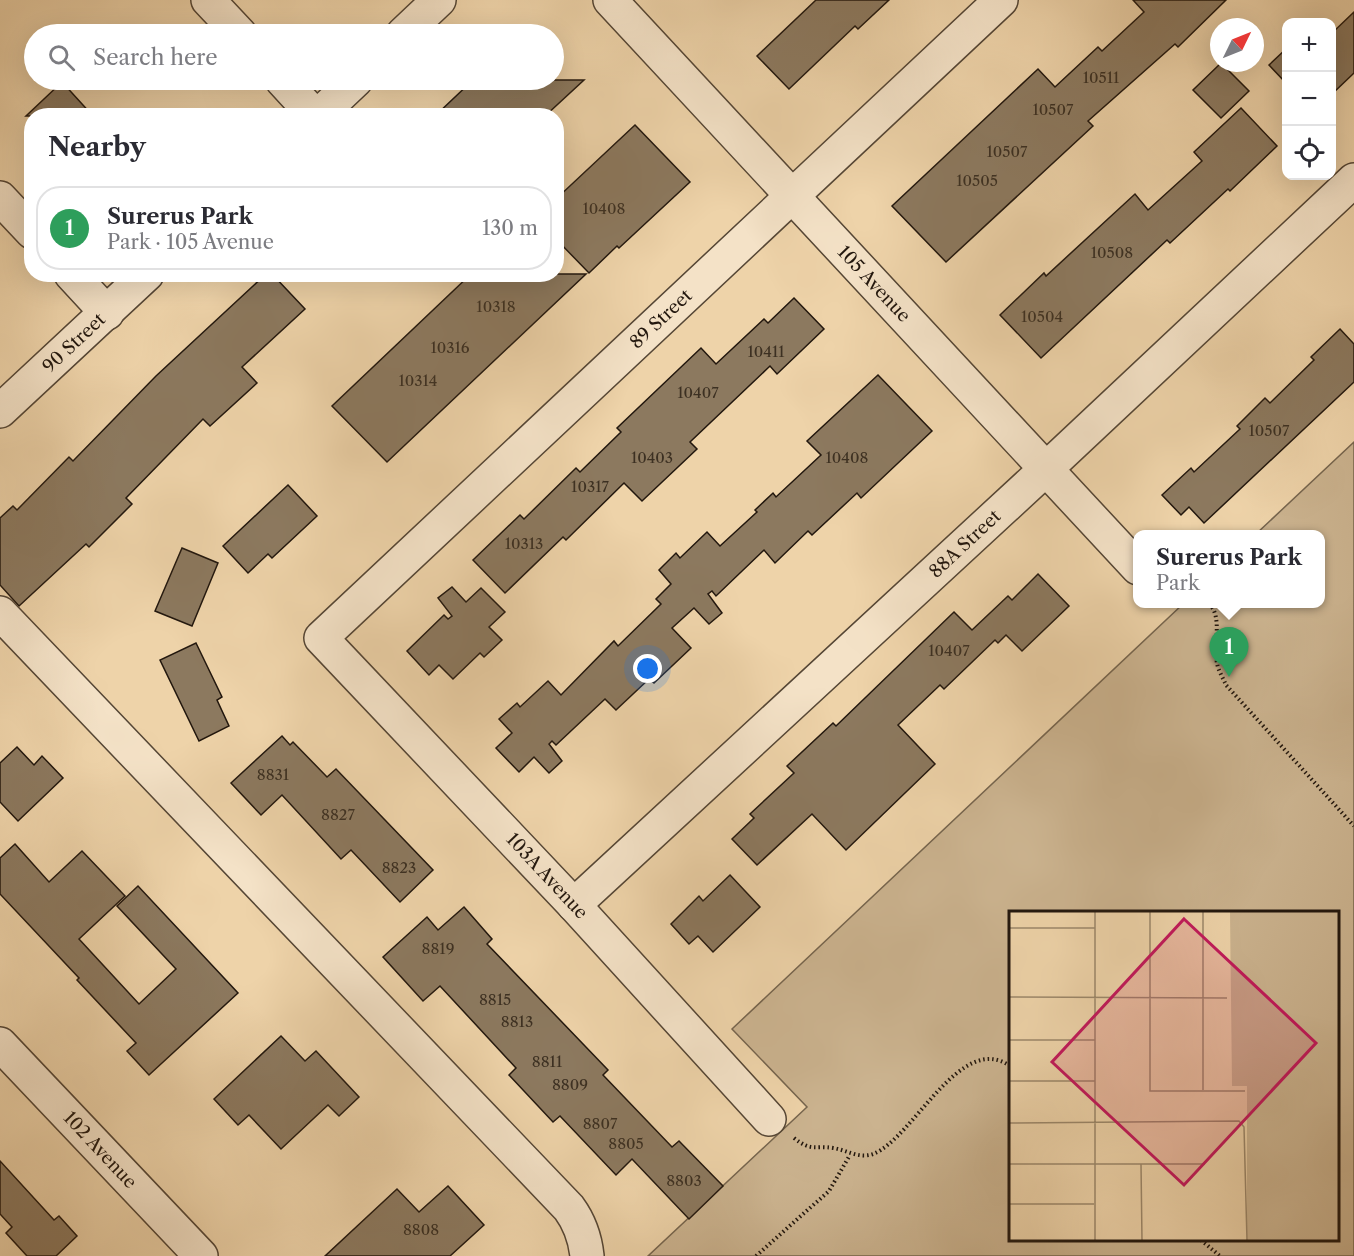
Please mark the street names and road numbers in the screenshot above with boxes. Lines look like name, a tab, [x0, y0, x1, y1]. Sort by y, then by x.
street label: 105 Avenue	[833, 241, 915, 327]
street label: 89 Street	[625, 284, 697, 353]
street label: 90 Street	[38, 308, 110, 378]
street label: 88A Street	[925, 505, 1006, 583]
street label: 103A Avenue	[502, 828, 592, 924]
street label: 102 Avenue	[59, 1107, 141, 1193]

